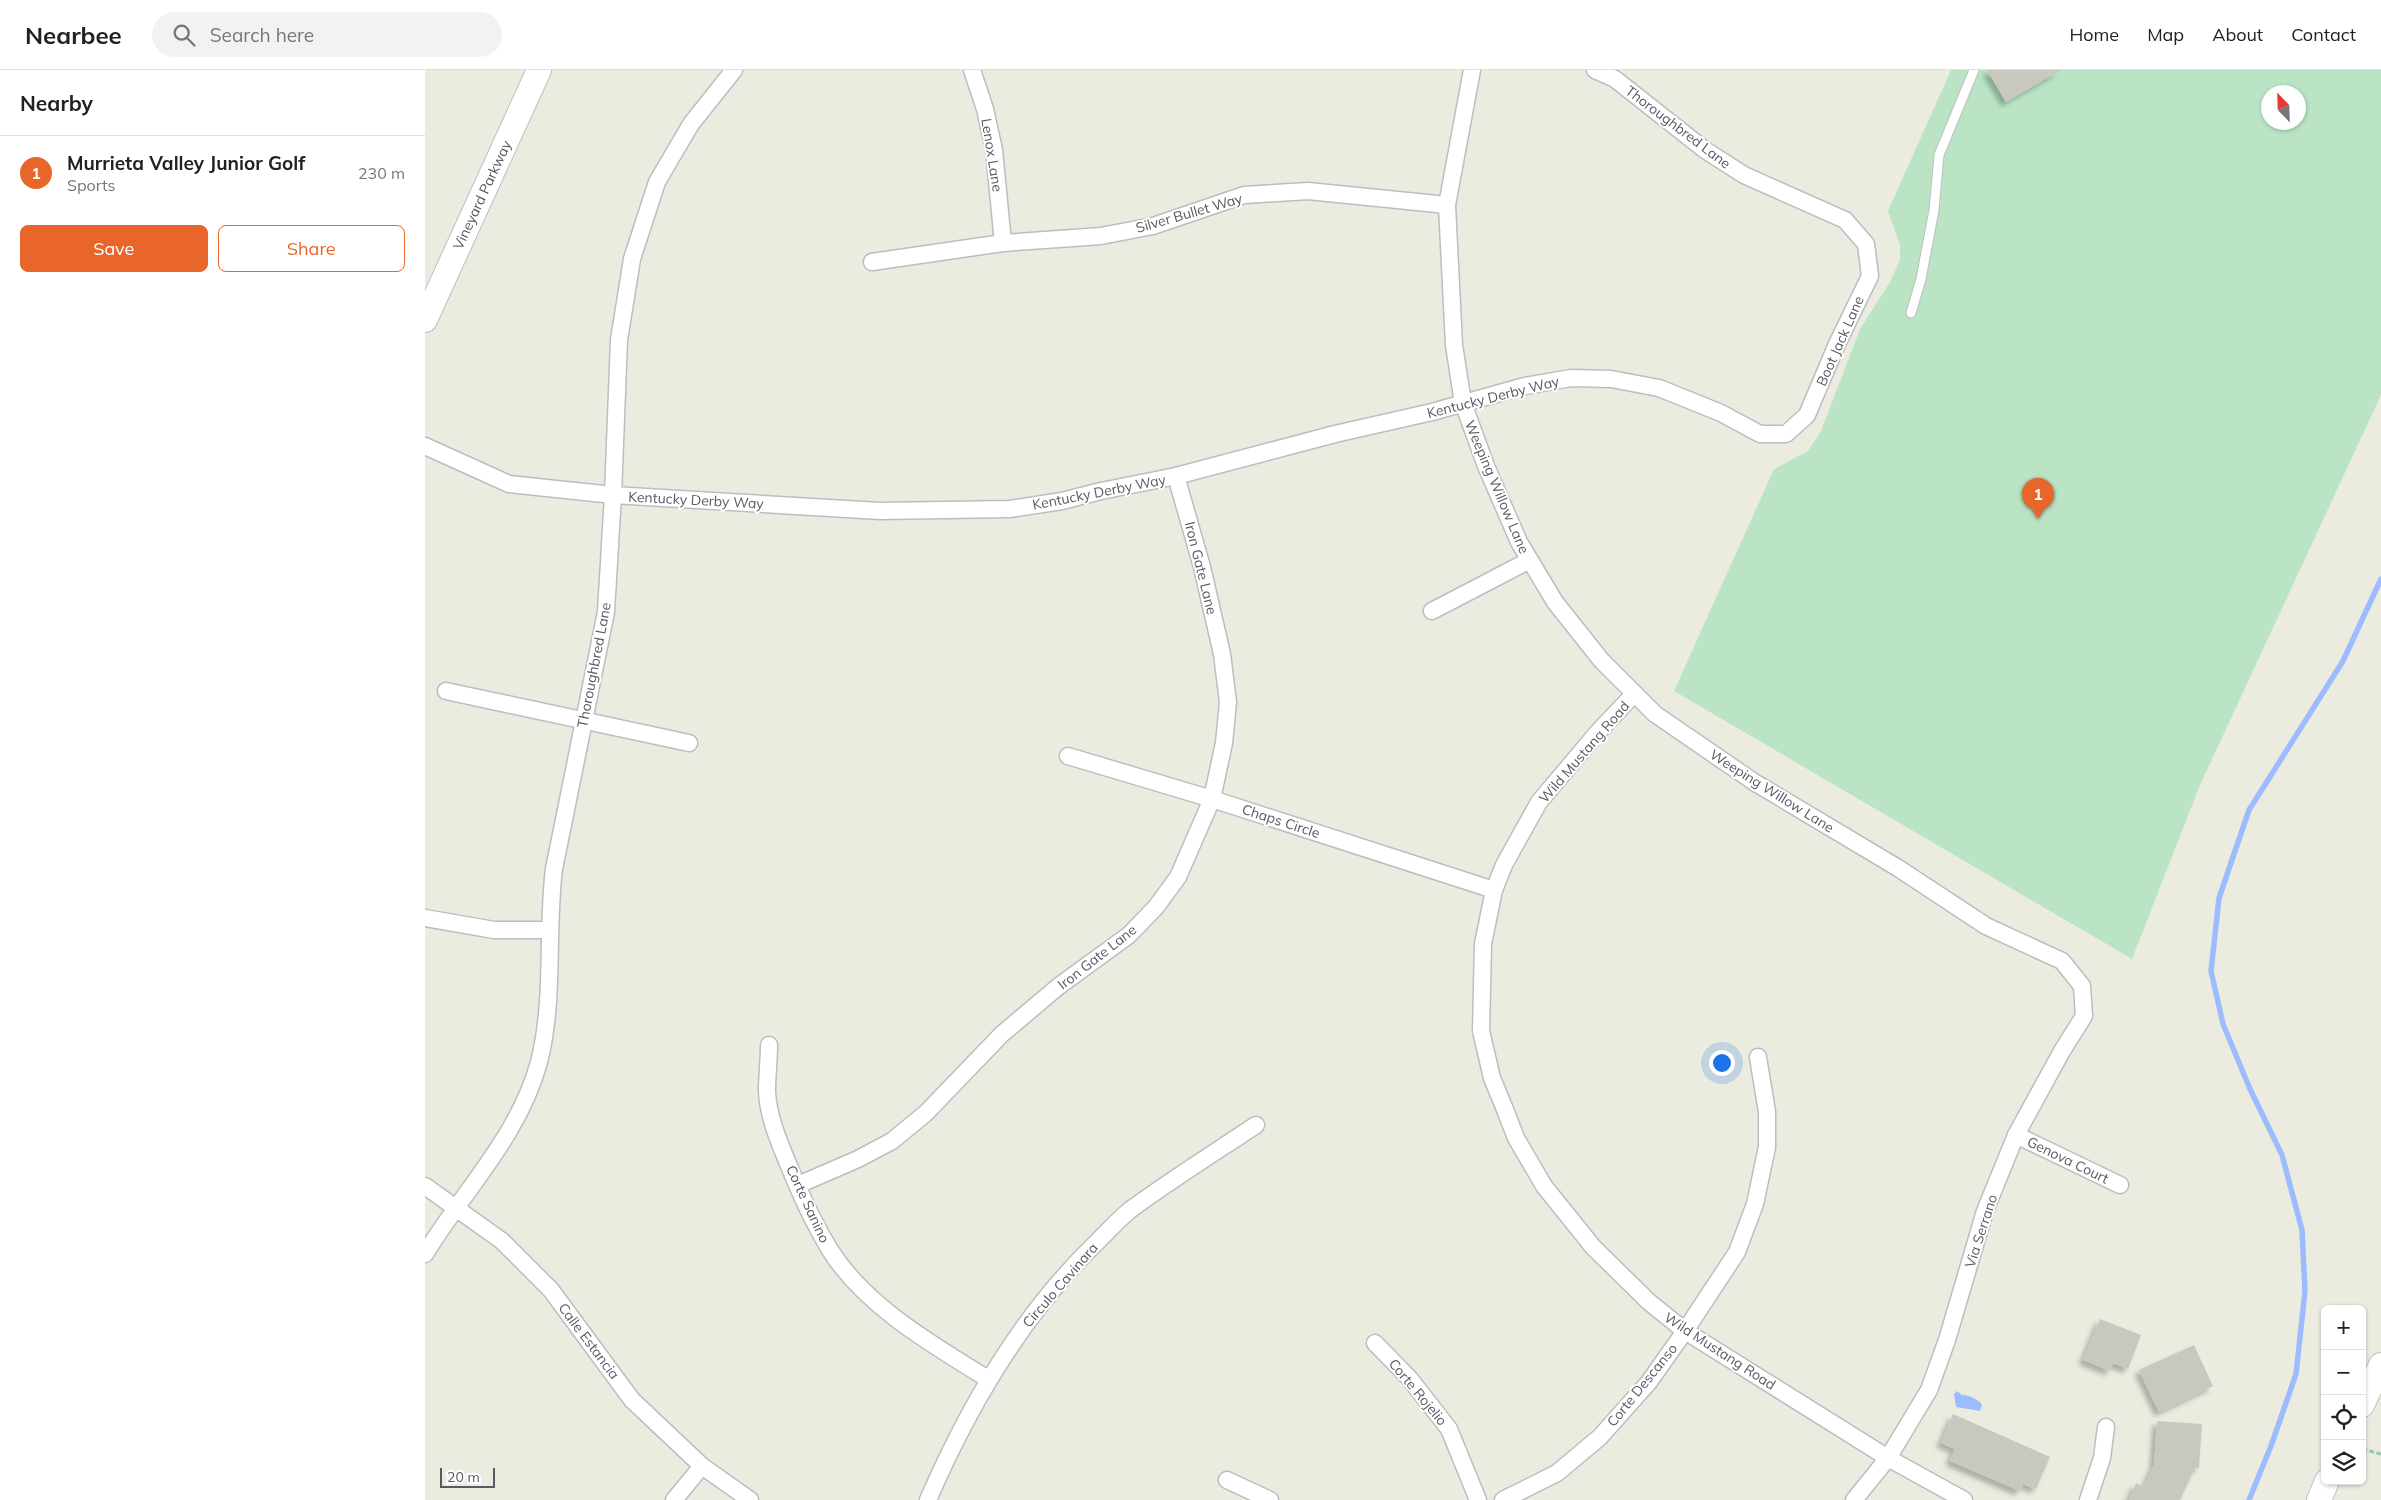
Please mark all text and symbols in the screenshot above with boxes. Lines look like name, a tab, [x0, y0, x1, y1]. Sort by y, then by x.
search box	[152, 12, 502, 57]
text: Nearbee	[25, 20, 122, 50]
icon: search	[170, 21, 198, 49]
text: Search here	[210, 23, 314, 47]
text: Home	[2069, 23, 2119, 46]
text: Map	[2147, 23, 2184, 46]
text: About	[2212, 23, 2263, 46]
text: Contact	[2291, 23, 2356, 46]
street label: Thoroughbred Lane	[1622, 82, 1734, 172]
north arrow	[2261, 85, 2306, 130]
text: Nearby	[20, 90, 93, 116]
street label: Lenox Lane	[977, 117, 1007, 193]
street label: Vineyard Parkway	[449, 137, 515, 253]
text: Murrieta Valley Junior Golf	[67, 151, 305, 175]
text: 1	[31, 163, 41, 183]
text: 230 m	[358, 163, 405, 183]
text: Sports	[67, 175, 115, 195]
street label: Silver Bullet Way	[1134, 189, 1245, 237]
button: Save	[20, 225, 208, 272]
button: Share	[218, 225, 405, 272]
street label: Boot Jack Lane	[1812, 293, 1868, 389]
street label: Kentucky Derby Way	[1425, 372, 1561, 422]
street label: Weeping Willow Lane	[1461, 418, 1533, 556]
street label: Kentucky Derby Way	[1031, 470, 1168, 514]
pin: 1	[2022, 478, 2054, 519]
street label: Kentucky Derby Way	[628, 487, 765, 513]
street label: Iron Gate Lane	[1181, 520, 1221, 616]
street label: Thoroughbred Lane	[573, 601, 615, 729]
street label: Wild Mustang Road	[1535, 697, 1633, 807]
street label: Weeping Willow Lane	[1707, 745, 1837, 837]
street label: Chaps Circle	[1240, 800, 1322, 842]
street label: Iron Gate Lane	[1054, 921, 1140, 993]
your location	[1709, 1050, 1735, 1076]
street label: Genova Court	[2024, 1132, 2112, 1188]
street label: Corte Sanino	[782, 1162, 834, 1246]
street label: Via Serrano	[1961, 1192, 2001, 1270]
street label: Circulo Cavinara	[1018, 1239, 1102, 1331]
street label: Calle Estancia	[554, 1299, 624, 1383]
map controls	[2321, 1305, 2366, 1485]
button: +	[2321, 1305, 2366, 1350]
street label: Wild Mustang Road	[1661, 1308, 1779, 1394]
street label: Corte Descanso	[1603, 1340, 1681, 1430]
button: −	[2321, 1350, 2366, 1395]
street label: Corte Rojelio	[1385, 1355, 1451, 1429]
button: locate	[2321, 1395, 2366, 1440]
button: layers	[2321, 1440, 2366, 1485]
scale bar	[440, 1465, 495, 1488]
text: 20 m	[447, 1468, 480, 1486]

